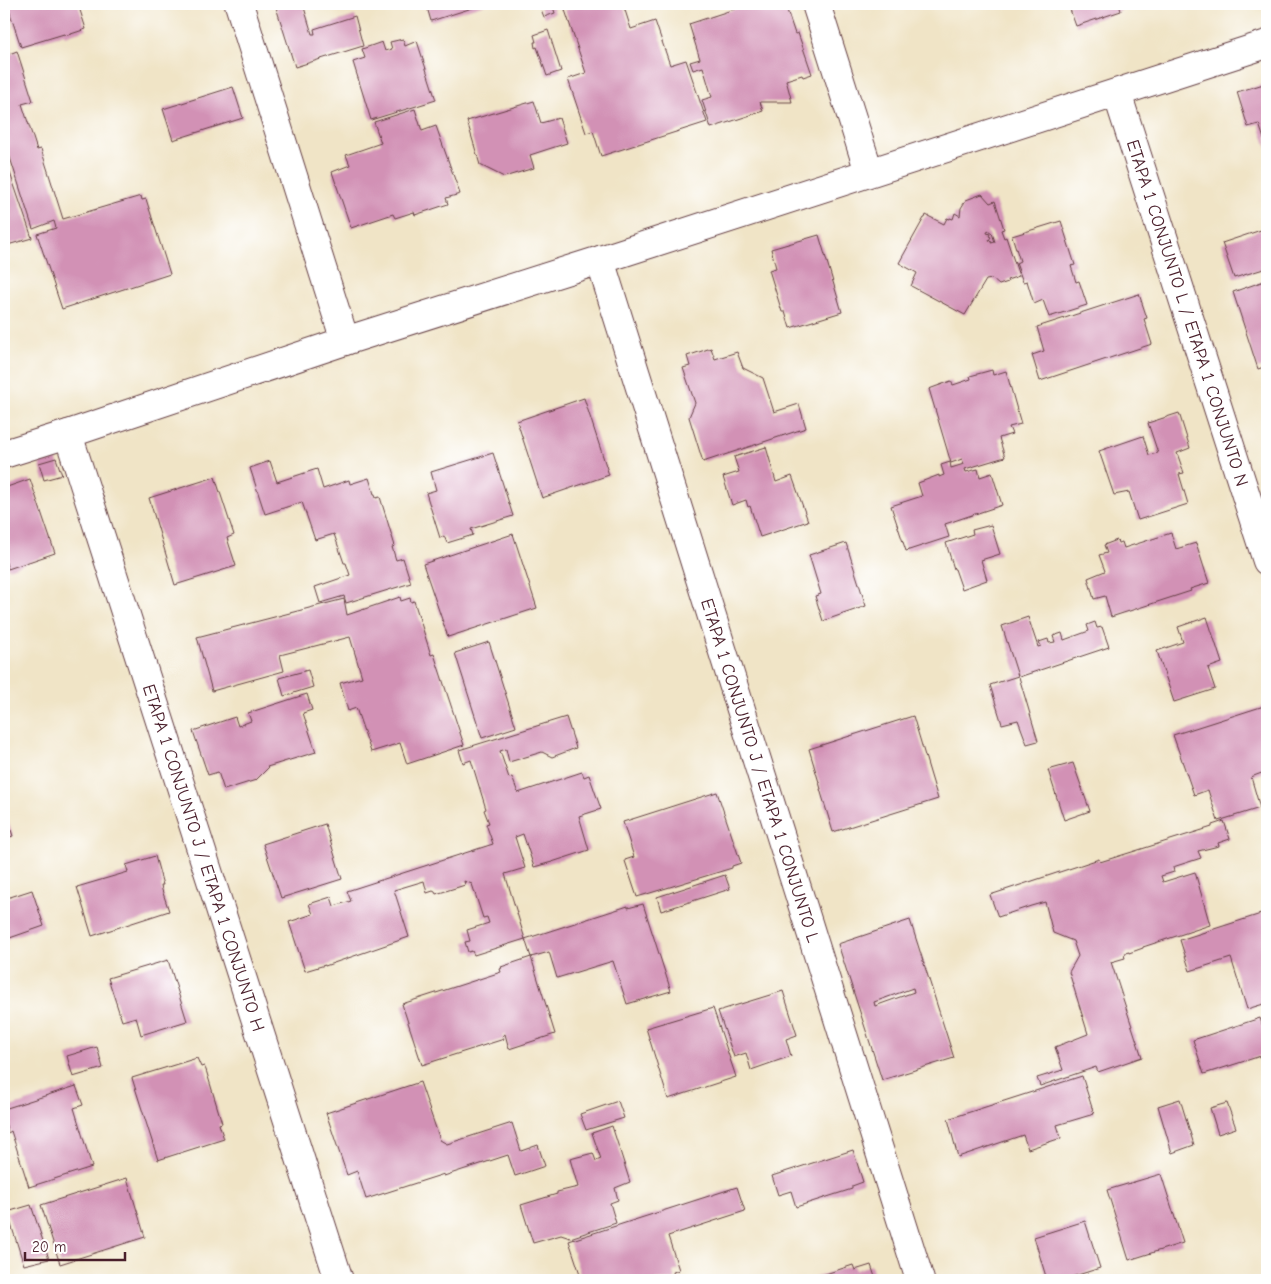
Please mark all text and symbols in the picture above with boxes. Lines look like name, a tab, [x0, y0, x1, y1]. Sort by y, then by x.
street label: ETAPA 1 CONJUNTO L / ETAPA 1 CONJUNTO N	[1122, 137, 1252, 489]
street label: ETAPA 1 CONJUNTO J / ETAPA 1 CONJUNTO L	[696, 596, 823, 945]
street label: ETAPA 1 CONJUNTO J / ETAPA 1 CONJUNTO H	[138, 682, 269, 1034]
scale bar	[25, 1229, 125, 1261]
text: 20 m	[32, 1238, 66, 1256]

